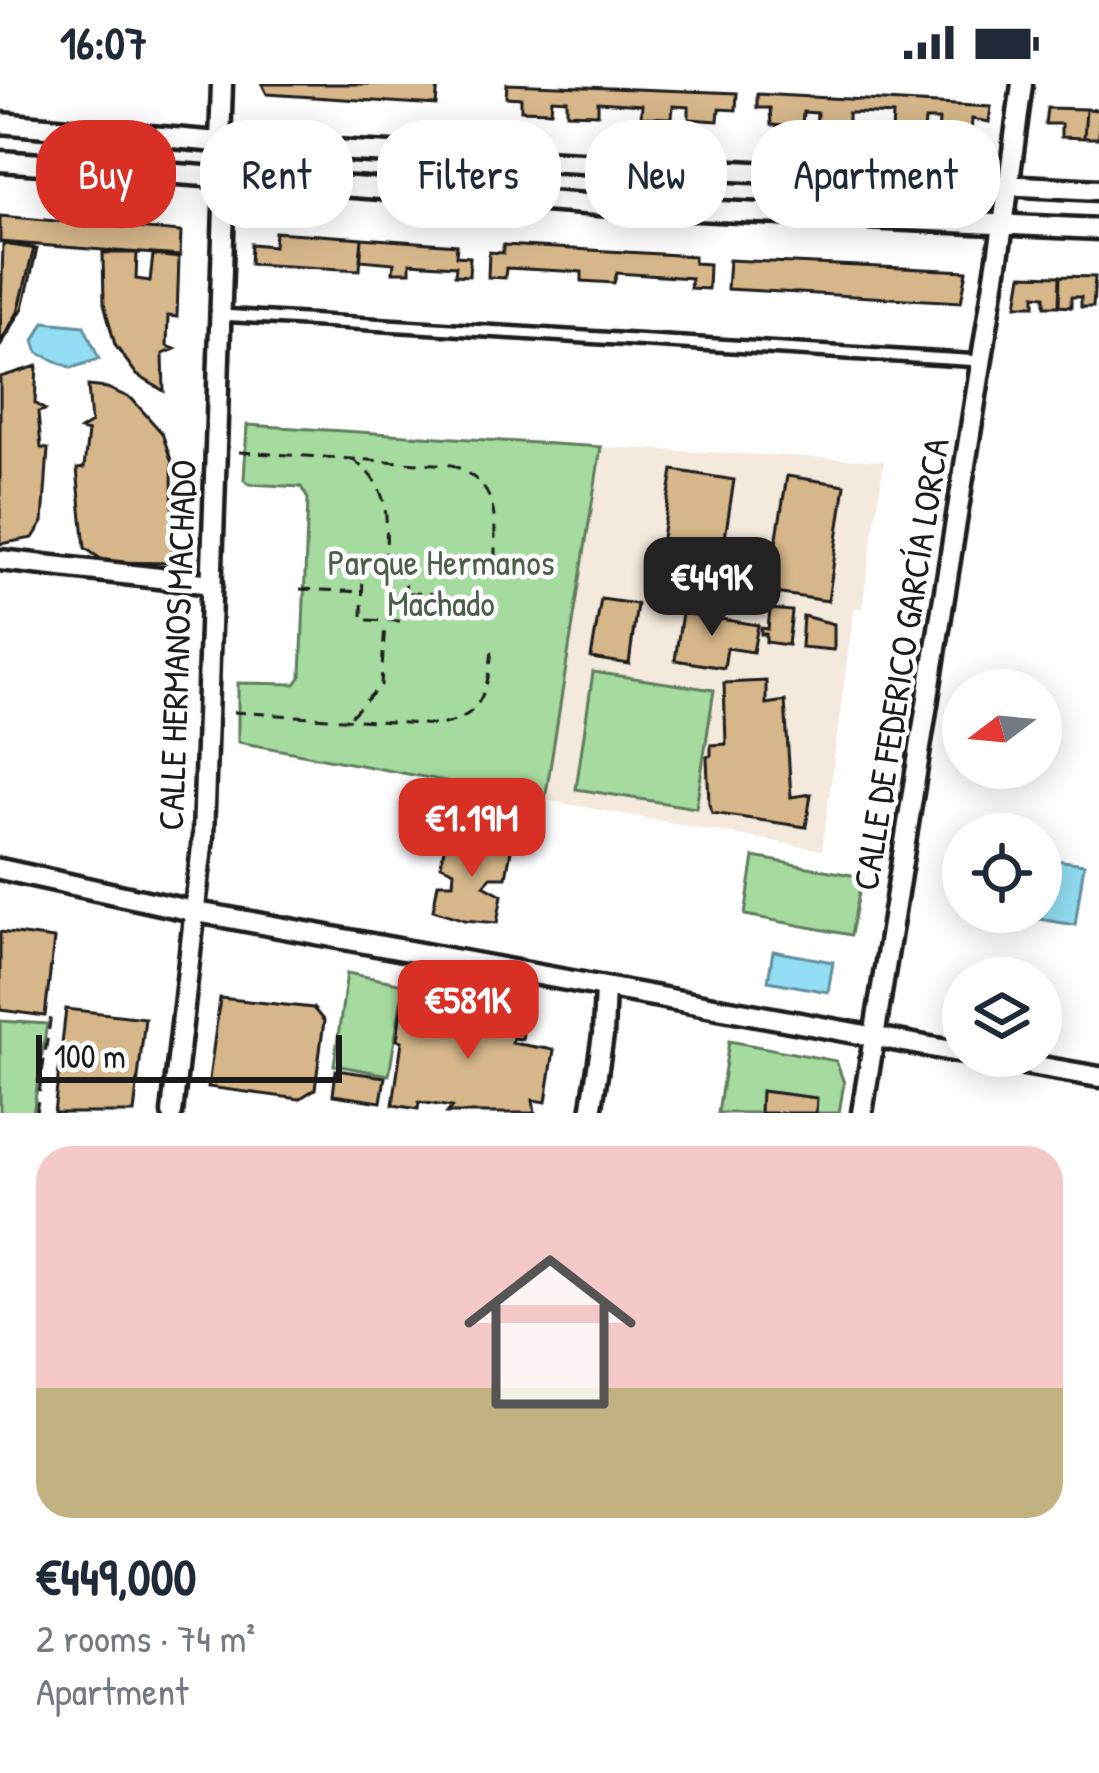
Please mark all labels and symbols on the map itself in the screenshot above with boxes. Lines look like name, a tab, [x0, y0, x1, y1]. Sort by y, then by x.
street label: CALLE DE FEDERICO GARCÍA LORCA	[840, 434, 960, 894]
street label: CALLE HERMANOS MACHADO	[145, 459, 207, 831]
park label: Parque Hermanos Machado	[327, 537, 555, 627]
pin: €449K	[628, 537, 796, 639]
north arrow	[942, 669, 1062, 789]
pin: €1.19M	[374, 778, 570, 880]
pin: €581K	[384, 960, 552, 1062]
scale bar	[36, 1029, 342, 1082]

